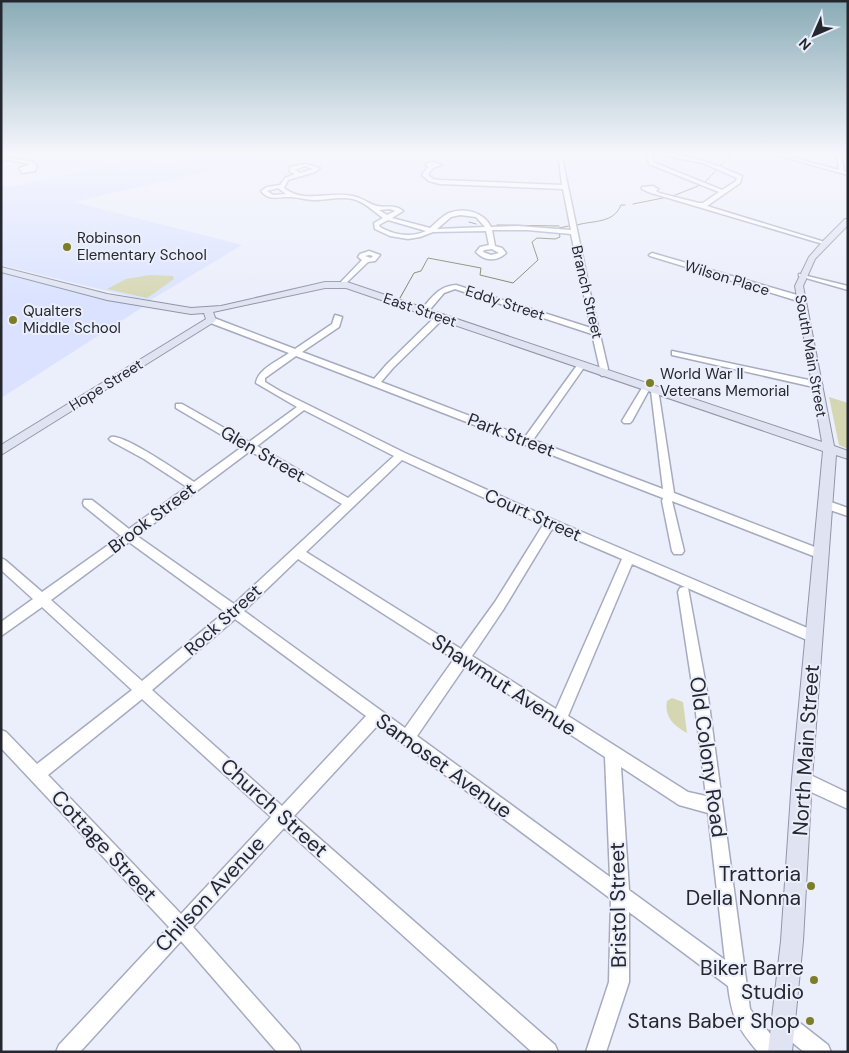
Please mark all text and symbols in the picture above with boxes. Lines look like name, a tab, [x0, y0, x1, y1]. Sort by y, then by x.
north arrow	[789, 10, 839, 60]
text: N	[795, 34, 815, 54]
place label: Robinson Elementary School	[77, 228, 207, 265]
marker: Robinson Elementary School	[61, 241, 73, 253]
street label: Branch Street	[567, 243, 607, 341]
street label: Wilson Place	[682, 256, 772, 300]
street label: Eddy Street	[463, 281, 547, 325]
street label: East Street	[381, 288, 459, 332]
street label: South Main Street	[790, 293, 832, 419]
place label: Qualters Middle School	[23, 301, 121, 338]
marker: Qualters Middle School	[7, 314, 19, 326]
street label: Hope Street	[65, 354, 147, 416]
place label: World War II Veterans Memorial	[660, 364, 789, 401]
marker: World War II Veterans Memorial	[644, 377, 656, 389]
street label: Park Street	[464, 407, 558, 463]
street label: Glen Street	[216, 420, 310, 488]
street label: Brook Street	[103, 477, 201, 559]
street label: Court Street	[481, 483, 585, 547]
street label: Rock Street	[179, 579, 267, 661]
street label: Shawmut Avenue	[426, 628, 582, 742]
street label: North Main Street	[786, 663, 826, 837]
street label: Old Colony Road	[683, 675, 733, 839]
street label: Samoset Avenue	[370, 707, 518, 825]
street label: Church Street	[214, 752, 334, 864]
street label: Cottage Street	[45, 784, 163, 908]
street label: Chilson Avenue	[149, 830, 271, 958]
street label: Bristol Street	[603, 842, 633, 968]
place label: Trattoria Della Nonna	[686, 860, 801, 912]
marker: Trattoria Della Nonna	[805, 880, 817, 892]
place label: Biker Barre Studio	[700, 954, 804, 1006]
marker: Biker Barre Studio	[808, 974, 820, 986]
place label: Stans Baber Shop	[628, 1007, 800, 1035]
marker: Stans Baber Shop	[804, 1015, 816, 1027]

